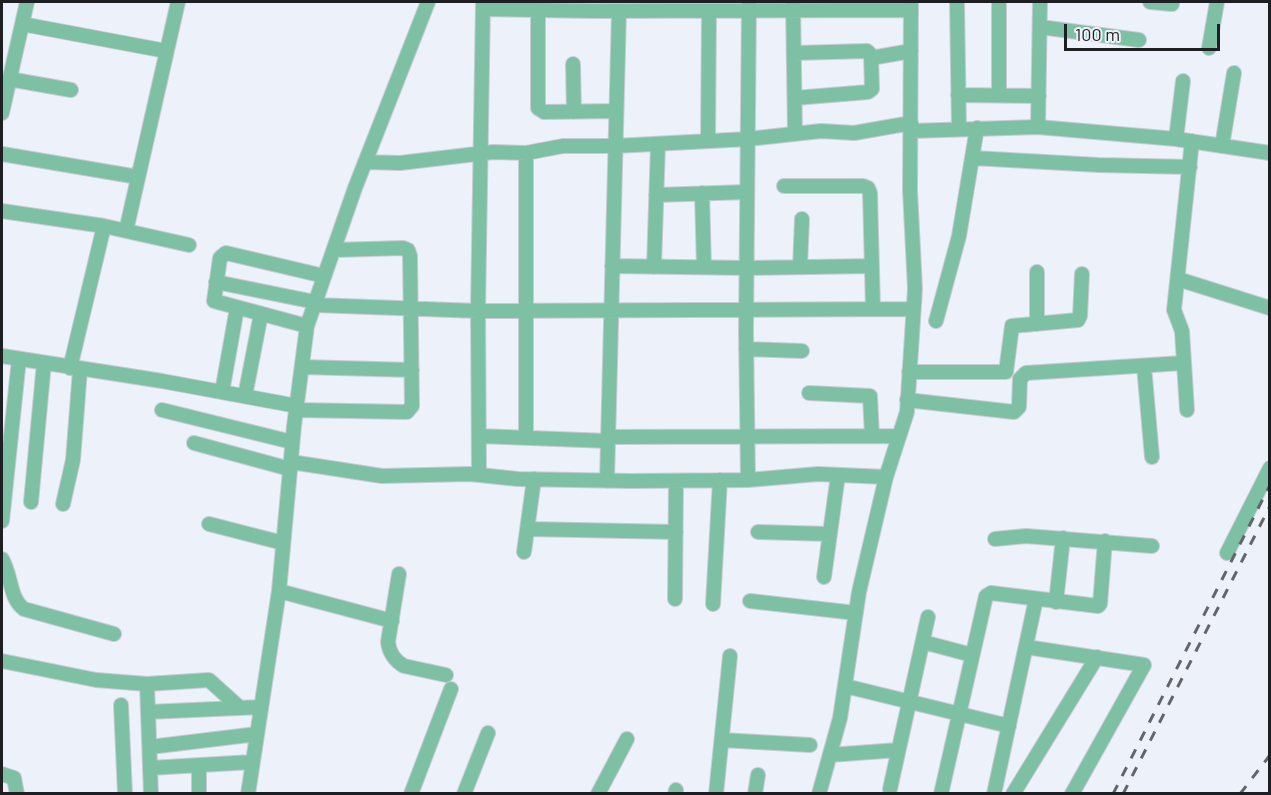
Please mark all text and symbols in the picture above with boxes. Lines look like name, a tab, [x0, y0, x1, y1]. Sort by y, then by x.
scale bar	[1067, 12, 1223, 50]
text: 100 m	[1075, 23, 1120, 45]

